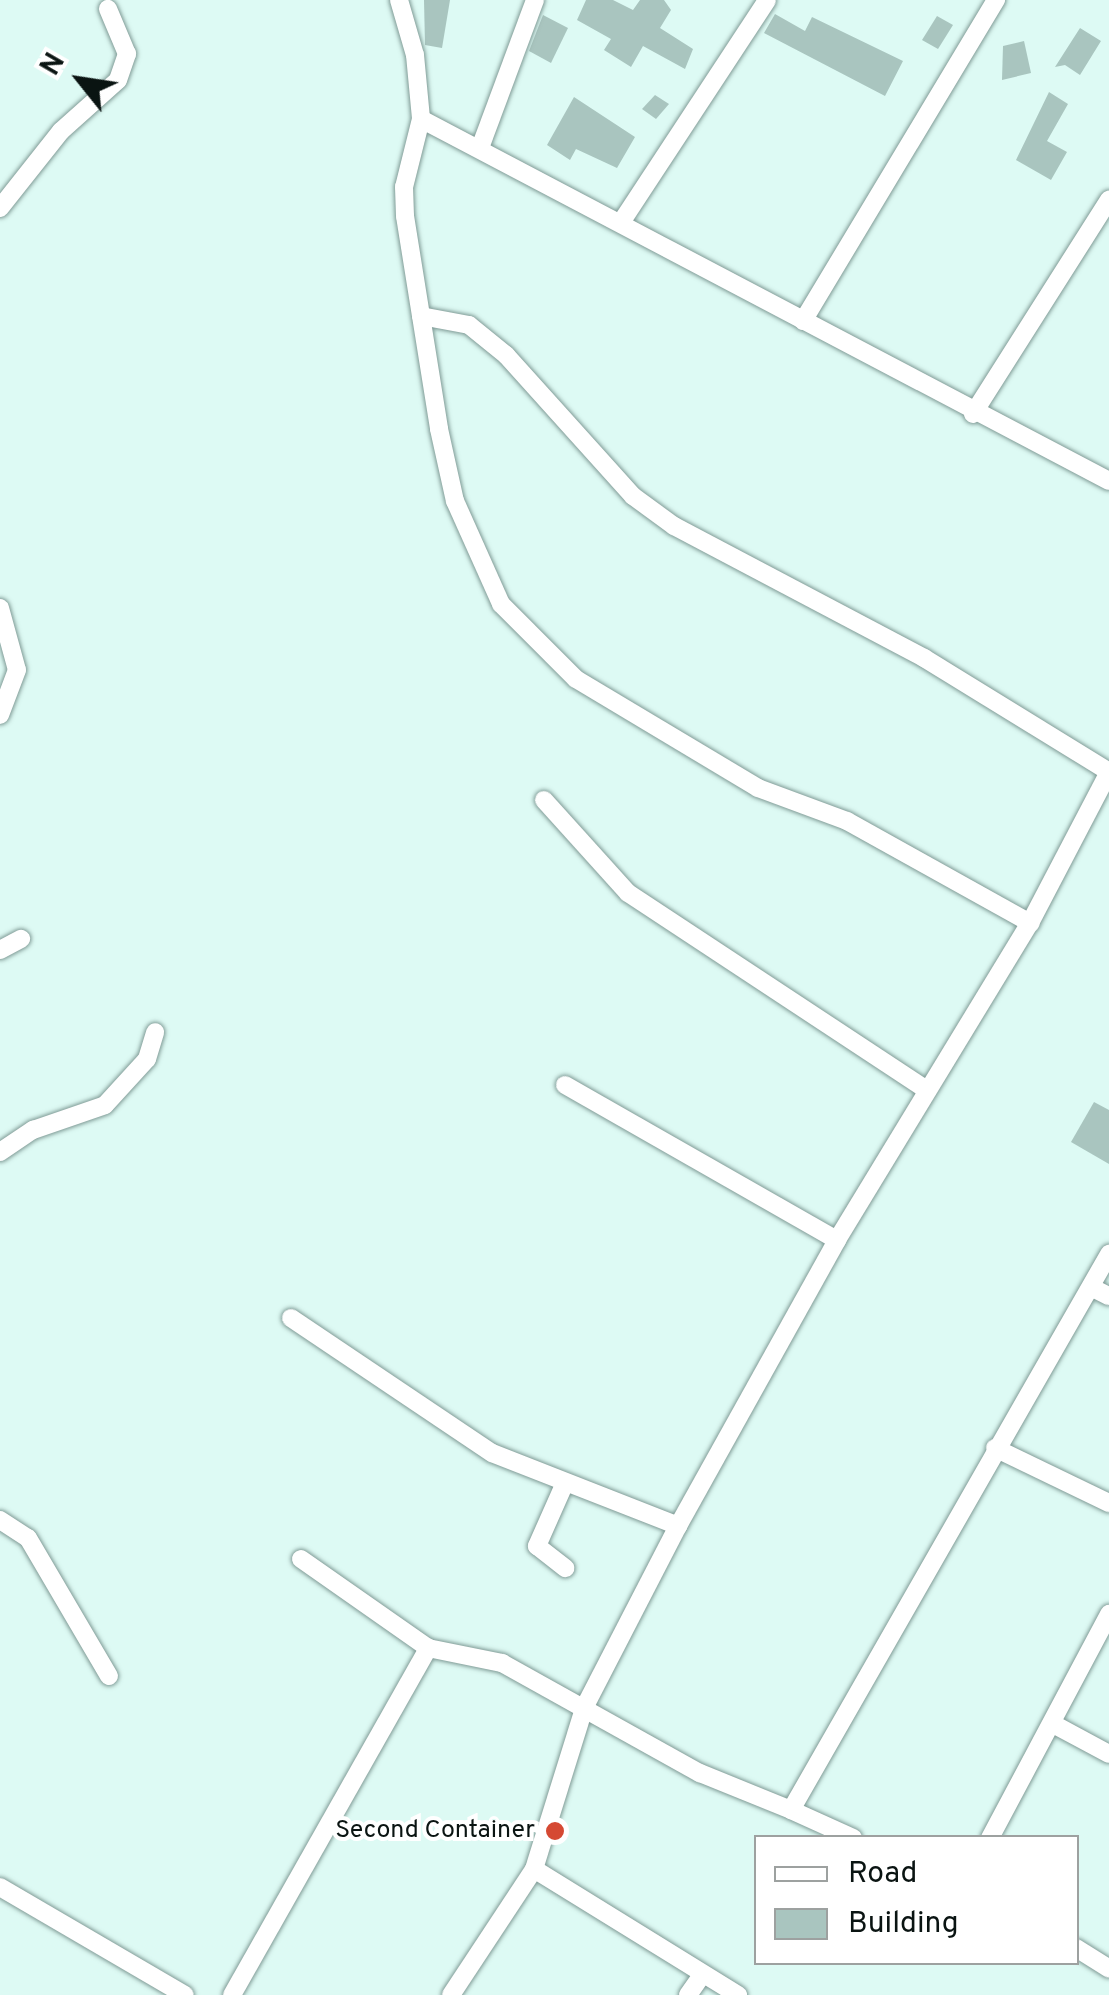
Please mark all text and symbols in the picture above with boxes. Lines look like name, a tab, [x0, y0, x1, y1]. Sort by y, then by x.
north arrow	[30, 30, 130, 130]
text: N	[33, 47, 75, 83]
place label: Second Container	[335, 1816, 535, 1846]
marker: Second Container	[544, 1820, 566, 1842]
legend	[754, 1835, 1079, 1965]
text: Road	[848, 1856, 917, 1893]
text: Building	[848, 1906, 959, 1943]

